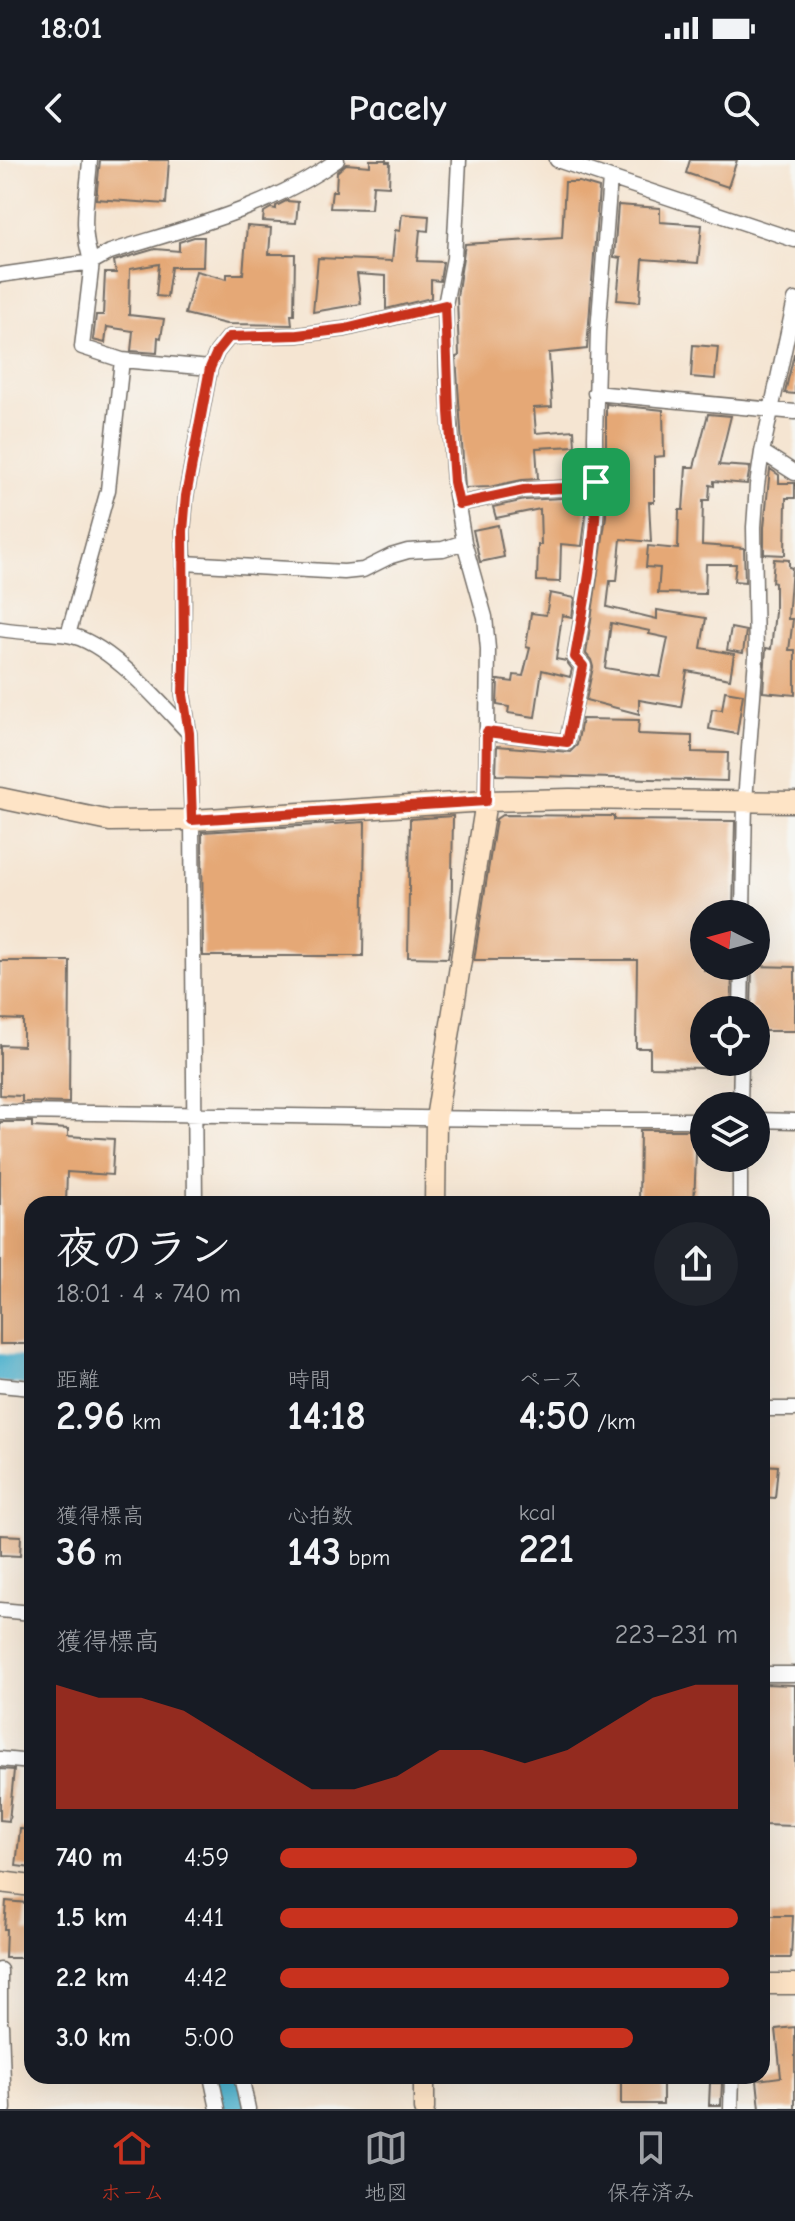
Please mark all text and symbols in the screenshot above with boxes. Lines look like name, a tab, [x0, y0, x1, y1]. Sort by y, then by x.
text: 18:01	[40, 11, 102, 46]
icon: back	[32, 86, 76, 130]
icon: search	[719, 86, 763, 130]
text: Pacely	[349, 88, 446, 129]
pin	[562, 448, 630, 516]
icon: arrive	[574, 460, 618, 504]
north arrow	[690, 900, 770, 980]
map controls	[690, 900, 770, 1172]
button: locate	[690, 996, 770, 1076]
button: layers	[690, 1092, 770, 1172]
button: share	[654, 1222, 738, 1306]
text: 夜のラン	[56, 1223, 232, 1274]
text: 18:01 · 4 × 740 m	[56, 1279, 241, 1309]
text: 距離	[56, 1367, 100, 1393]
text: 時間	[287, 1367, 331, 1393]
text: ペース	[519, 1367, 583, 1393]
text: 2.96	[56, 1393, 125, 1439]
text: 14:18	[287, 1393, 366, 1439]
text: 4:50	[519, 1393, 590, 1439]
text: km	[125, 1409, 161, 1435]
text: /km	[590, 1409, 636, 1435]
text: kcal	[519, 1500, 556, 1526]
text: 獲得標高	[56, 1503, 144, 1529]
text: 心拍数	[287, 1503, 353, 1529]
text: 221	[519, 1526, 574, 1572]
text: 36	[56, 1529, 97, 1575]
text: 143	[287, 1529, 341, 1575]
text: m	[97, 1545, 122, 1571]
text: bpm	[341, 1545, 390, 1571]
text: 223–231 m	[615, 1620, 738, 1650]
text: 獲得標高	[56, 1627, 160, 1657]
text: 740 m	[56, 1843, 123, 1873]
text: 4:59	[184, 1843, 229, 1873]
text: 1.5 km	[56, 1903, 127, 1933]
text: 4:41	[184, 1903, 224, 1933]
text: 2.2 km	[56, 1963, 129, 1993]
text: 4:42	[184, 1963, 227, 1993]
text: 3.0 km	[56, 2023, 131, 2053]
text: 5:00	[184, 2023, 234, 2053]
tab: ホーム	[100, 2126, 165, 2206]
tab: 地図	[364, 2126, 408, 2206]
tab: 保存済み	[607, 2126, 695, 2206]

